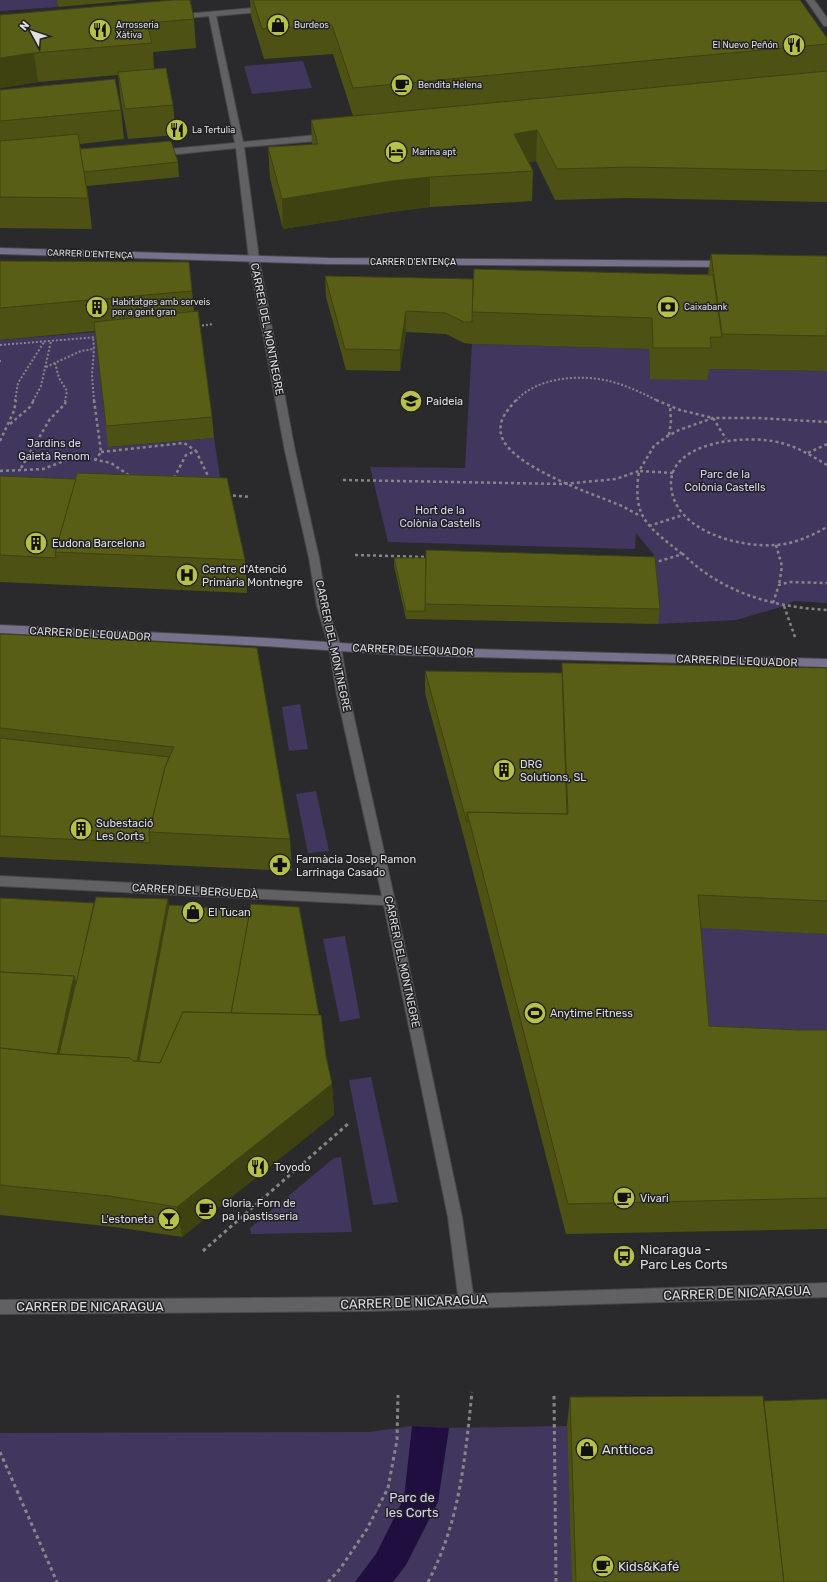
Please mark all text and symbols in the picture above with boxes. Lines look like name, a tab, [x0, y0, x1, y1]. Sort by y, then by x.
north arrow	[12, 12, 52, 52]
shop icon: Burdeos	[265, 12, 291, 38]
restaurant icon: Arrosseria Xàtiva	[87, 17, 113, 43]
text: N	[17, 19, 32, 33]
place label: Arrosseria Xàtiva	[116, 20, 159, 40]
place label: Burdeos	[294, 20, 329, 30]
restaurant icon: El Nuevo Peñón	[781, 32, 807, 58]
place label: El Nuevo Peñón	[713, 40, 778, 50]
cafe icon: Bendita Helena	[389, 72, 415, 98]
place label: Bendita Helena	[418, 80, 482, 90]
restaurant icon: La Tertulia	[164, 117, 190, 143]
place label: La Tertulia	[192, 125, 235, 135]
hotel icon: Marina apt	[383, 139, 409, 165]
place label: Marina apt	[412, 147, 457, 157]
street label: CARRER D'ENTENÇA	[47, 248, 133, 260]
street label: CARRER D'ENTENÇA	[370, 257, 456, 267]
street label: CARRER DEL MONTNEGRE	[248, 262, 286, 396]
building icon: Habitatges amb serveis per a gent gran	[84, 294, 110, 320]
bank icon: Caixabank	[655, 294, 681, 320]
place label: Habitatges amb serveis per a gent gran	[112, 297, 211, 317]
place label: Caixabank	[684, 302, 728, 312]
school or university icon: Paideia	[398, 388, 424, 414]
place label: Paideia	[426, 395, 463, 408]
park label: Jardins de Gaietà Renom	[18, 437, 90, 463]
park label: Parc de la Colònia Castells	[684, 468, 766, 494]
park label: Hort de la Colònia Castells	[399, 504, 481, 530]
building icon: Eudona Barcelona	[23, 530, 49, 556]
place label: Eudona Barcelona	[52, 537, 145, 550]
hospital icon: Centre d'Atenció Primària Montnegre	[174, 562, 200, 588]
place label: Centre d'Atenció Primària Montnegre	[202, 563, 303, 589]
street label: CARRER DEL MONTNEGRE	[313, 579, 353, 713]
street label: CARRER DE L'EQUADOR	[29, 624, 151, 644]
street label: CARRER DE L'EQUADOR	[352, 641, 474, 659]
street label: CARRER DE L'EQUADOR	[676, 652, 798, 670]
building icon: DRG Solutions, SL	[491, 757, 517, 783]
place label: DRG Solutions, SL	[520, 758, 586, 784]
building icon: Subestació Les Corts	[68, 816, 94, 842]
place label: Subestació Les Corts	[96, 817, 153, 843]
pharmacy icon: Farmàcia Josep Ramon Larrinaga Casado	[267, 852, 293, 878]
place label: Farmàcia Josep Ramon Larrinaga Casado	[296, 853, 416, 879]
street label: CARRER DEL BERGUEDÀ	[132, 881, 259, 901]
street label: CARRER DEL MONTNEGRE	[382, 895, 422, 1029]
shop icon: El Tucan	[180, 899, 206, 925]
place label: El Tucan	[208, 906, 251, 919]
sports icon: Anytime Fitness	[522, 1000, 548, 1026]
place label: Anytime Fitness	[550, 1007, 633, 1020]
restaurant icon: Toyodo	[245, 1154, 271, 1180]
place label: Toyodo	[274, 1161, 310, 1174]
cafe icon: Vivari	[611, 1185, 637, 1211]
place label: Vivari	[640, 1192, 669, 1205]
cafe icon: Gloria. Forn de pa i pastisseria	[193, 1196, 219, 1222]
place label: Gloria. Forn de pa i pastisseria	[222, 1197, 298, 1223]
bar icon: L'estoneta	[156, 1206, 182, 1232]
place label: L'estoneta	[101, 1213, 154, 1226]
place label: Nicaragua - Parc Les Corts	[640, 1242, 728, 1272]
bus stop icon: Nicaragua - Parc Les Corts	[611, 1243, 637, 1269]
street label: CARRER DE NICARAGUA	[663, 1283, 811, 1303]
street label: CARRER DE NICARAGUA	[340, 1292, 488, 1312]
street label: CARRER DE NICARAGUA	[16, 1299, 164, 1314]
shop icon: Antticca	[574, 1436, 600, 1462]
place label: Antticca	[602, 1442, 653, 1457]
park label: Parc de les Corts	[385, 1490, 439, 1520]
cafe icon: Kids&Kafé	[590, 1553, 616, 1579]
place label: Kids&Kafé	[618, 1559, 679, 1574]

